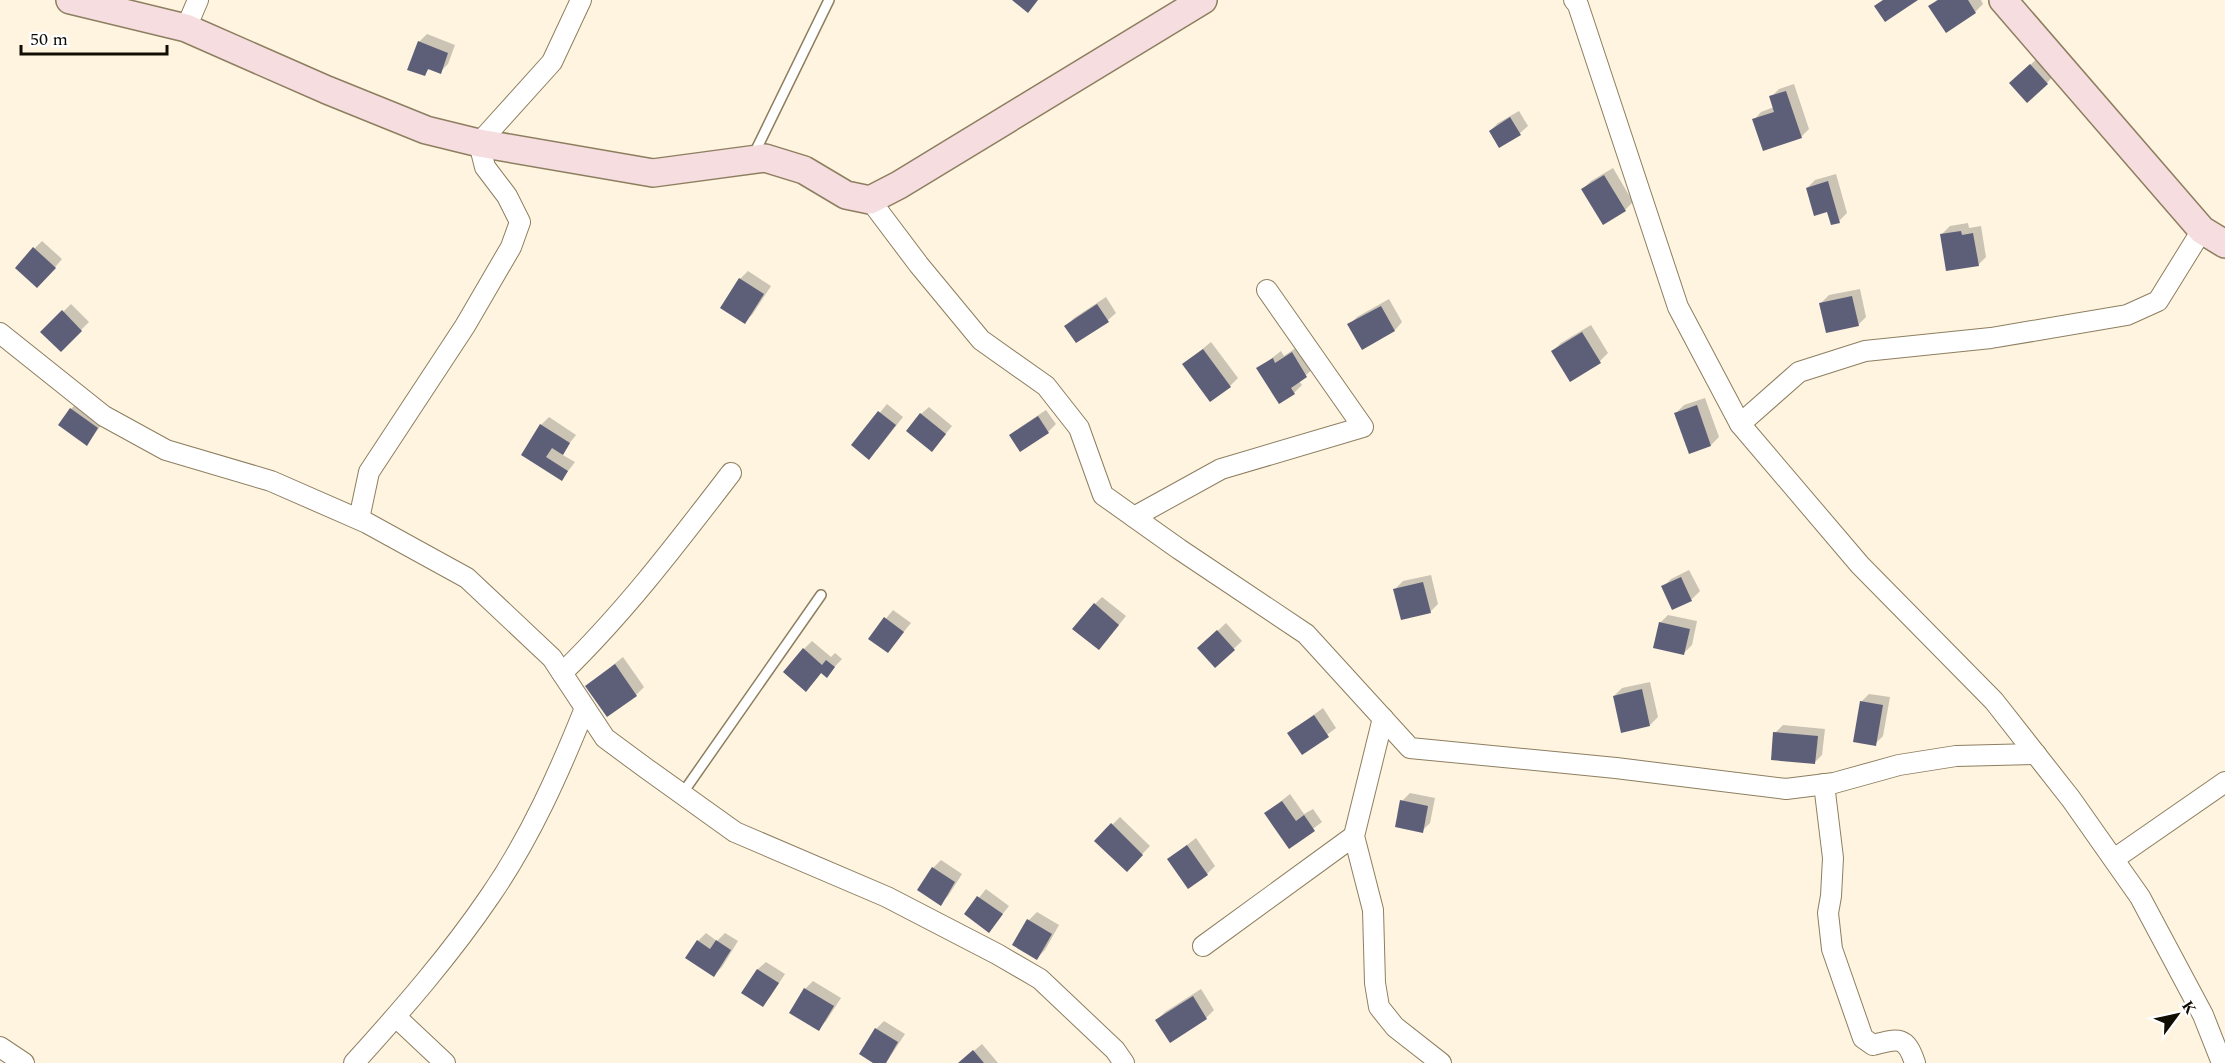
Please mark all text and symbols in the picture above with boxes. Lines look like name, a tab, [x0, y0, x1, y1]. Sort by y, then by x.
scale bar	[21, 18, 166, 56]
text: 50 m	[30, 26, 68, 53]
north arrow	[2147, 985, 2207, 1045]
text: K	[2175, 996, 2203, 1020]

